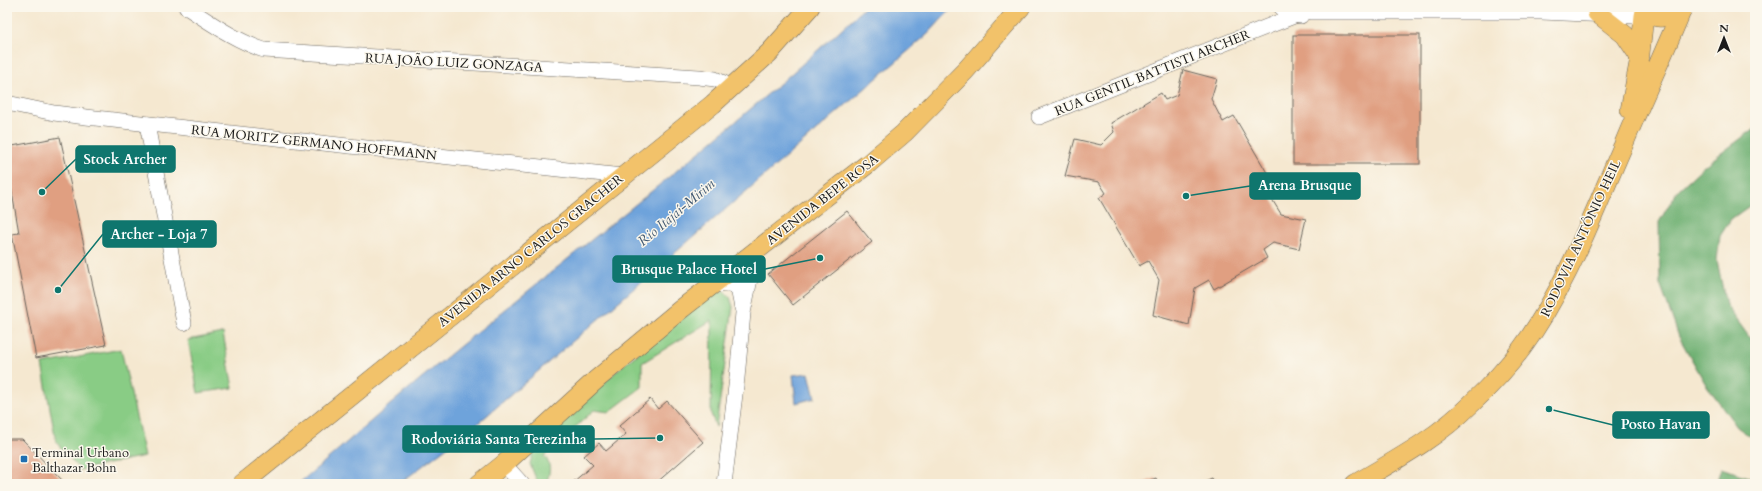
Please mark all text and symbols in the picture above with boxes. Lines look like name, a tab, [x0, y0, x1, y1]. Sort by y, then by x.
north arrow	[1704, 18, 1744, 58]
text: N	[1719, 21, 1729, 36]
street label: RUA GENTIL BATTISTI ARCHER	[1052, 25, 1253, 120]
street label: RUA JOÃO LUIZ GONZAGA	[364, 49, 544, 77]
street label: RUA MORITZ GERMANO HOFFMANN	[190, 121, 438, 165]
callout: Stock Archer	[76, 146, 175, 172]
text: Stock Archer	[83, 150, 167, 169]
street label: AVENIDA BEPE ROSA	[763, 150, 883, 249]
street label: RODOVIA ANTÔNIO HEIL	[1537, 157, 1625, 320]
street label: AVENIDA ARNO CARLOS GRACHER	[434, 170, 627, 331]
callout: Arena Brusque	[1250, 173, 1360, 199]
water label: Rio Itajaí-Mirim	[634, 174, 719, 250]
text: Arena Brusque	[1258, 176, 1352, 195]
callout: Archer - Loja 7	[103, 221, 216, 247]
text: Archer - Loja 7	[111, 225, 207, 244]
callout: Brusque Palace Hotel	[613, 256, 765, 282]
text: Brusque Palace Hotel	[621, 260, 757, 279]
callout: Posto Havan	[1613, 412, 1709, 438]
text: Posto Havan	[1621, 415, 1701, 434]
callout: Rodoviária Santa Terezinha	[403, 426, 594, 452]
text: Rodoviária Santa Terezinha	[411, 430, 587, 449]
place label: Terminal Urbano Balthazar Bohn	[32, 444, 129, 477]
marker: Terminal Urbano Balthazar Bohn	[19, 454, 29, 464]

